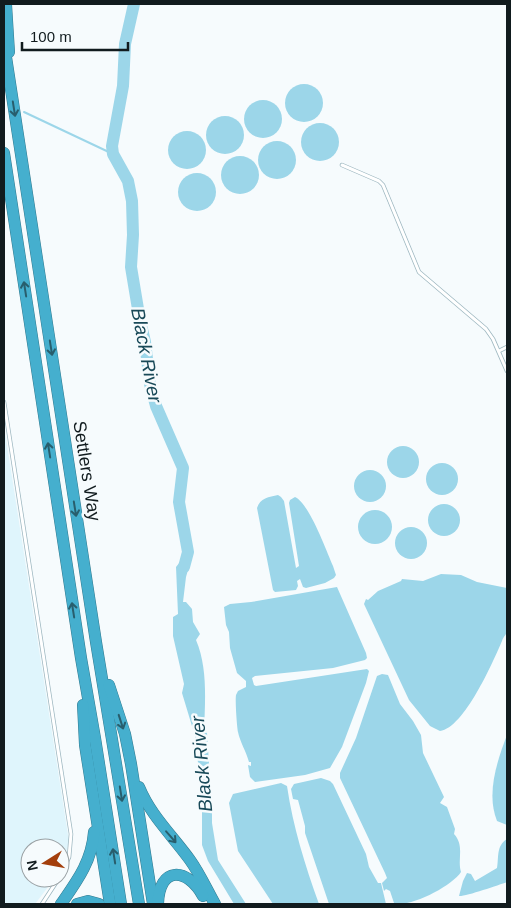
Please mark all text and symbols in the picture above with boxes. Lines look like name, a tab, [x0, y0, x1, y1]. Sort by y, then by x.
scale bar	[22, 20, 129, 52]
text: 100 m	[30, 28, 72, 45]
one-way arrow	[9, 101, 19, 117]
one-way arrow	[19, 281, 29, 297]
water label: Black River	[127, 306, 166, 405]
one-way arrow	[46, 340, 56, 356]
street label: Settlers Way	[69, 419, 105, 523]
one-way arrow	[44, 442, 54, 458]
one-way arrow	[71, 500, 81, 516]
one-way arrow	[68, 603, 78, 619]
one-way arrow	[117, 714, 126, 730]
water label: Black River	[187, 715, 216, 813]
one-way arrow	[116, 786, 126, 802]
one-way arrow	[166, 830, 177, 843]
north arrow	[20, 838, 70, 888]
one-way arrow	[108, 848, 118, 864]
text: N	[23, 859, 41, 872]

